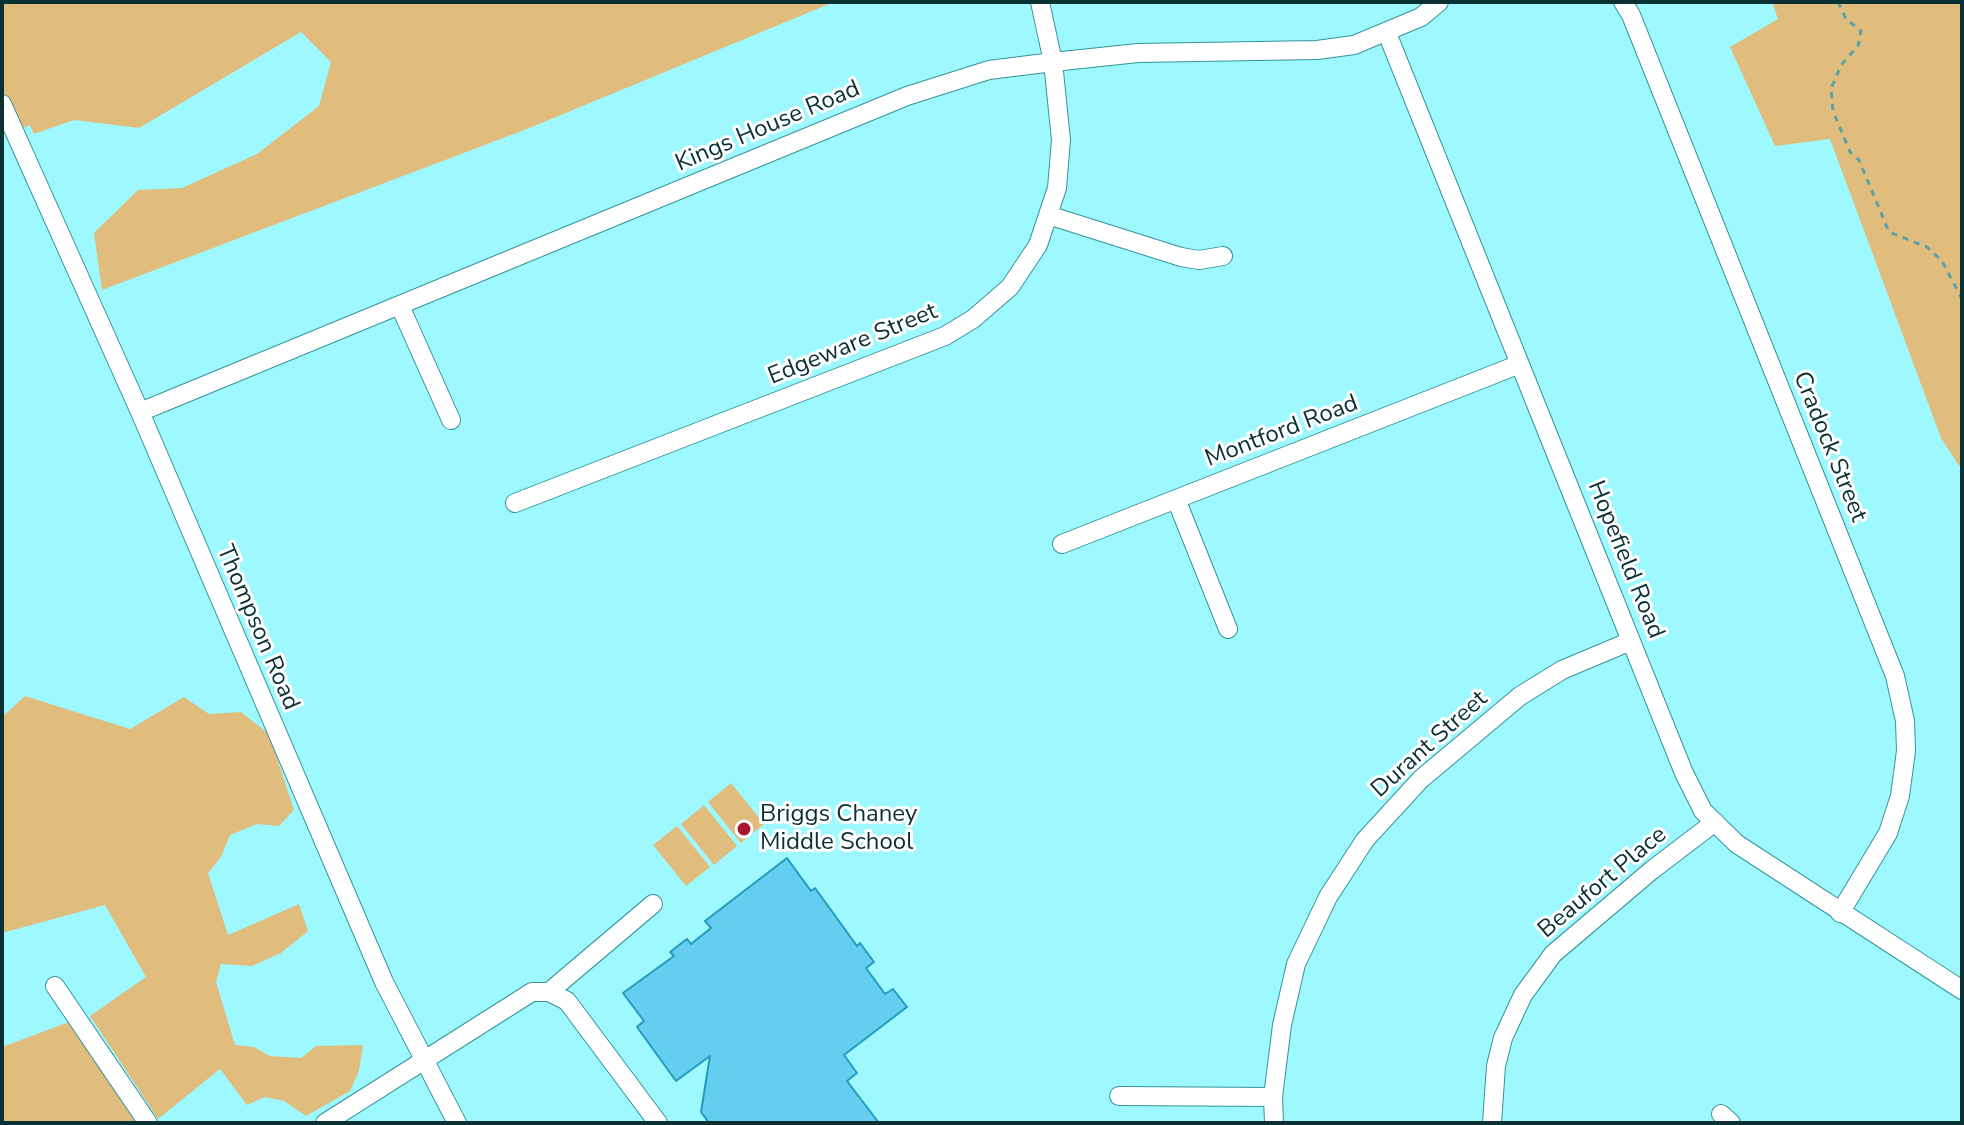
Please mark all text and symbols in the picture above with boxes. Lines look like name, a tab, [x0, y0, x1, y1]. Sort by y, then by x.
street label: Kings House Road	[672, 75, 864, 179]
street label: Edgeware Street	[764, 298, 942, 392]
street label: Cradock Street	[1786, 368, 1872, 526]
street label: Montford Road	[1202, 390, 1362, 474]
street label: Hopefield Road	[1580, 477, 1670, 643]
street label: Thompson Road	[209, 541, 305, 715]
street label: Durant Street	[1366, 685, 1494, 805]
place label: Briggs Chaney Middle School	[760, 801, 917, 857]
marker: Briggs Chaney Middle School	[735, 820, 753, 838]
street label: Beaufort Place	[1533, 821, 1673, 945]

